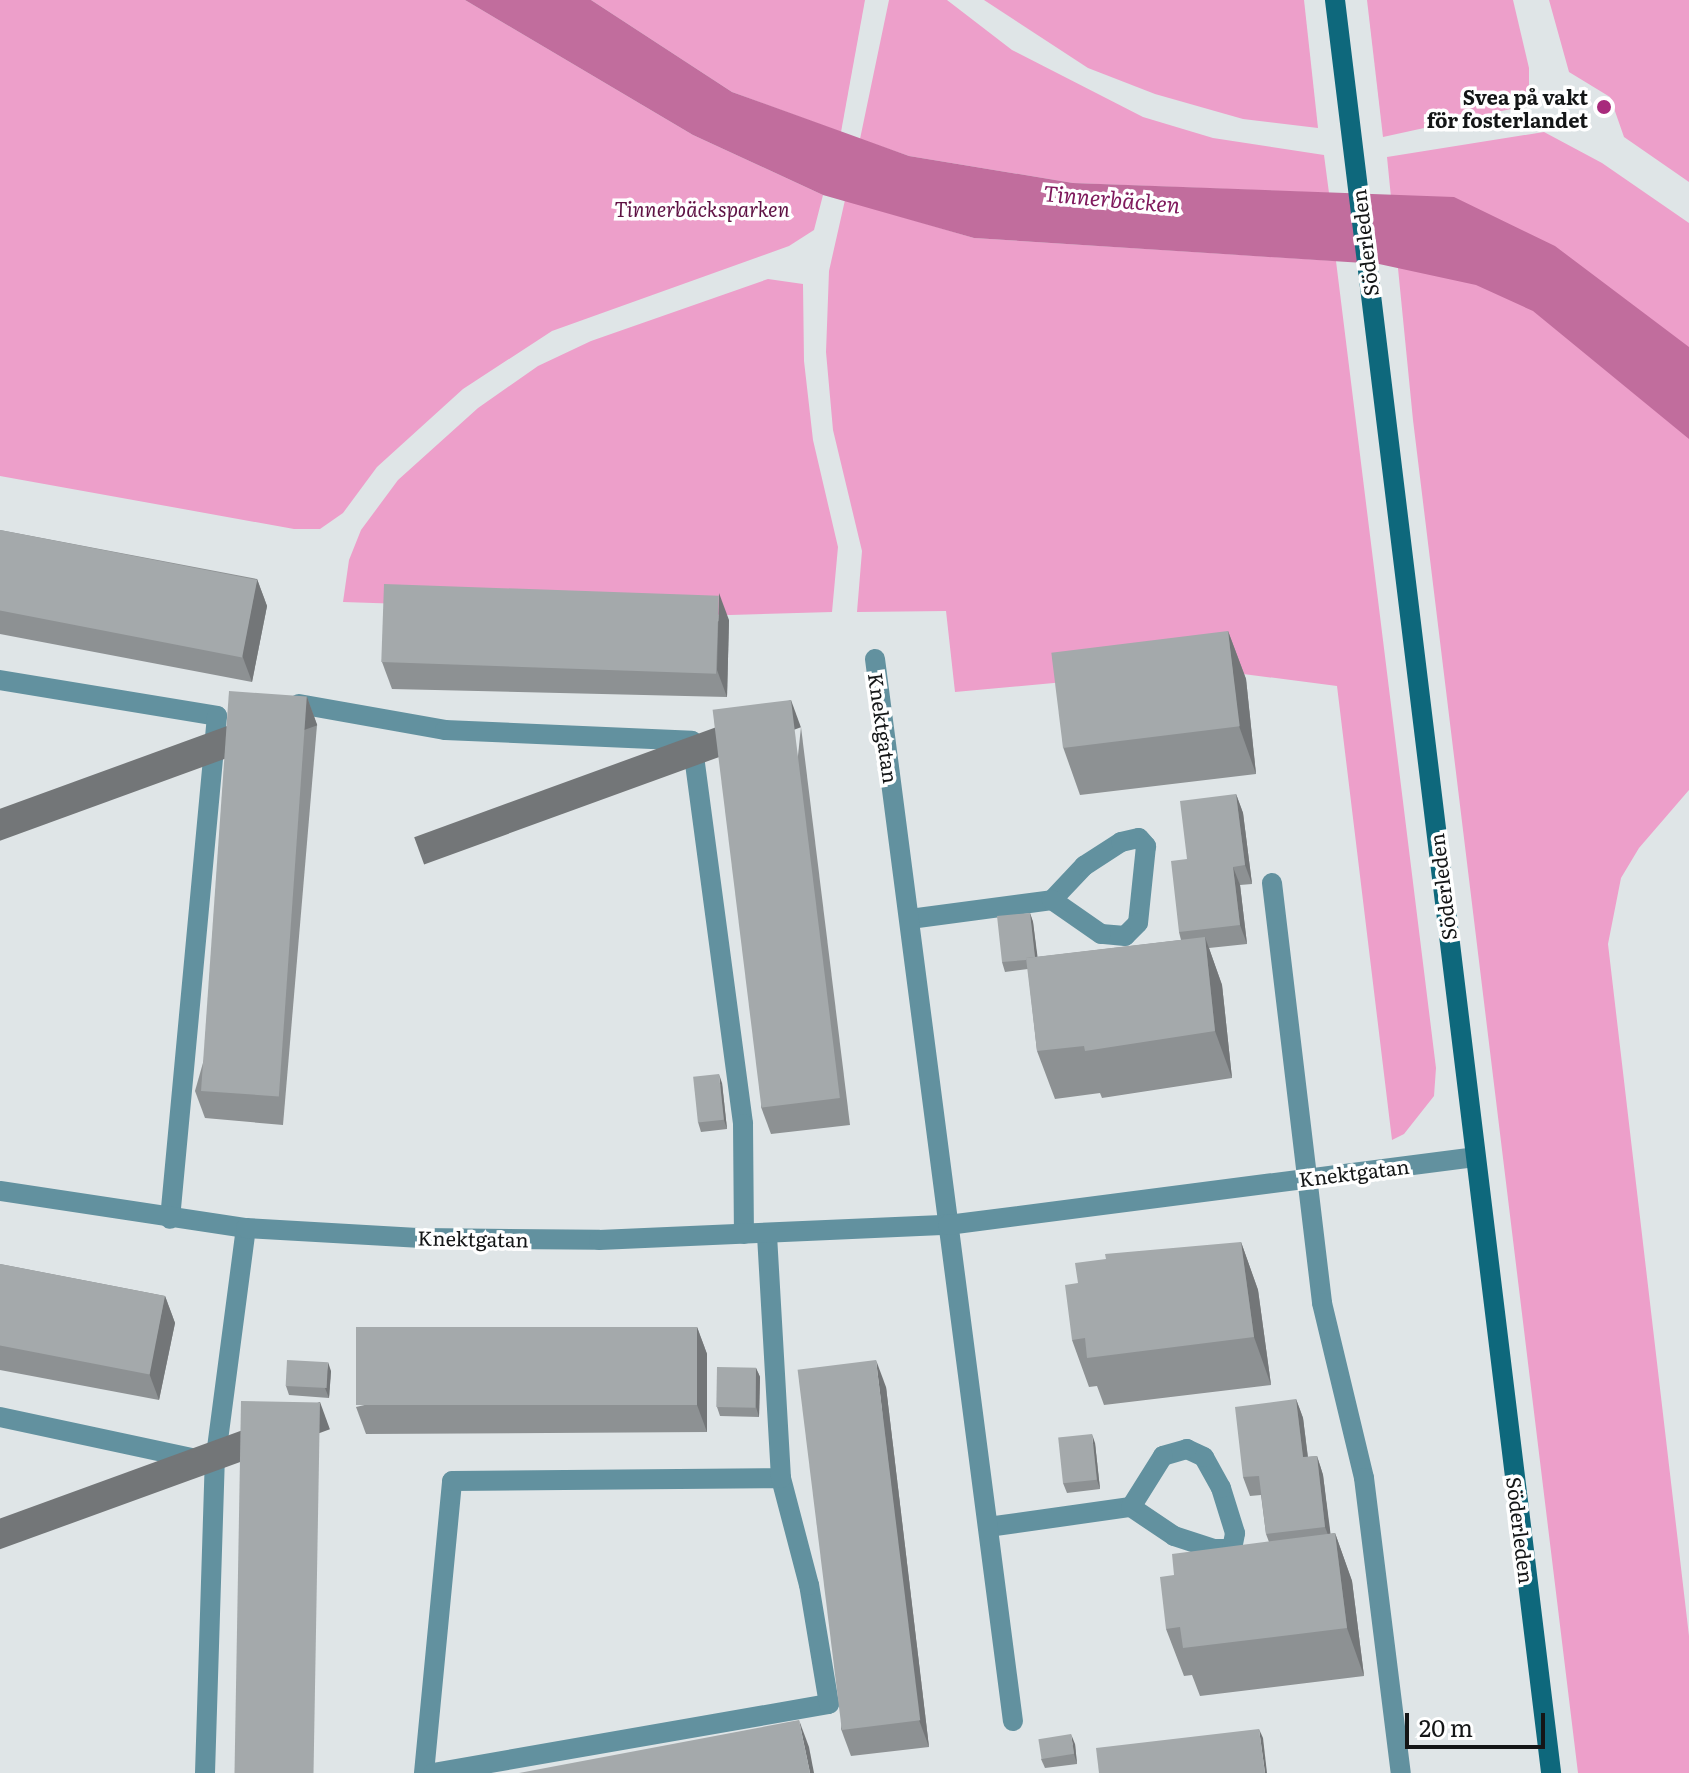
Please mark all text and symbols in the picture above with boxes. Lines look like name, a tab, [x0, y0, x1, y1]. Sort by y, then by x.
place label: Svea på vakt för fosterlandet	[1427, 84, 1588, 131]
marker: Svea på vakt för fosterlandet	[1595, 98, 1613, 116]
water label: Tinnerbäcken	[1043, 179, 1181, 217]
street label: Söderleden	[1346, 188, 1382, 298]
park label: Tinnerbäcksparken	[614, 196, 790, 220]
street label: Knektgatan	[864, 671, 904, 785]
street label: Söderleden	[1424, 832, 1460, 942]
street label: Knektgatan	[1297, 1153, 1411, 1191]
street label: Knektgatan	[417, 1225, 529, 1251]
street label: Söderleden	[1503, 1475, 1539, 1585]
scale bar	[1409, 1697, 1549, 1747]
text: 20 m	[1419, 1709, 1473, 1744]

